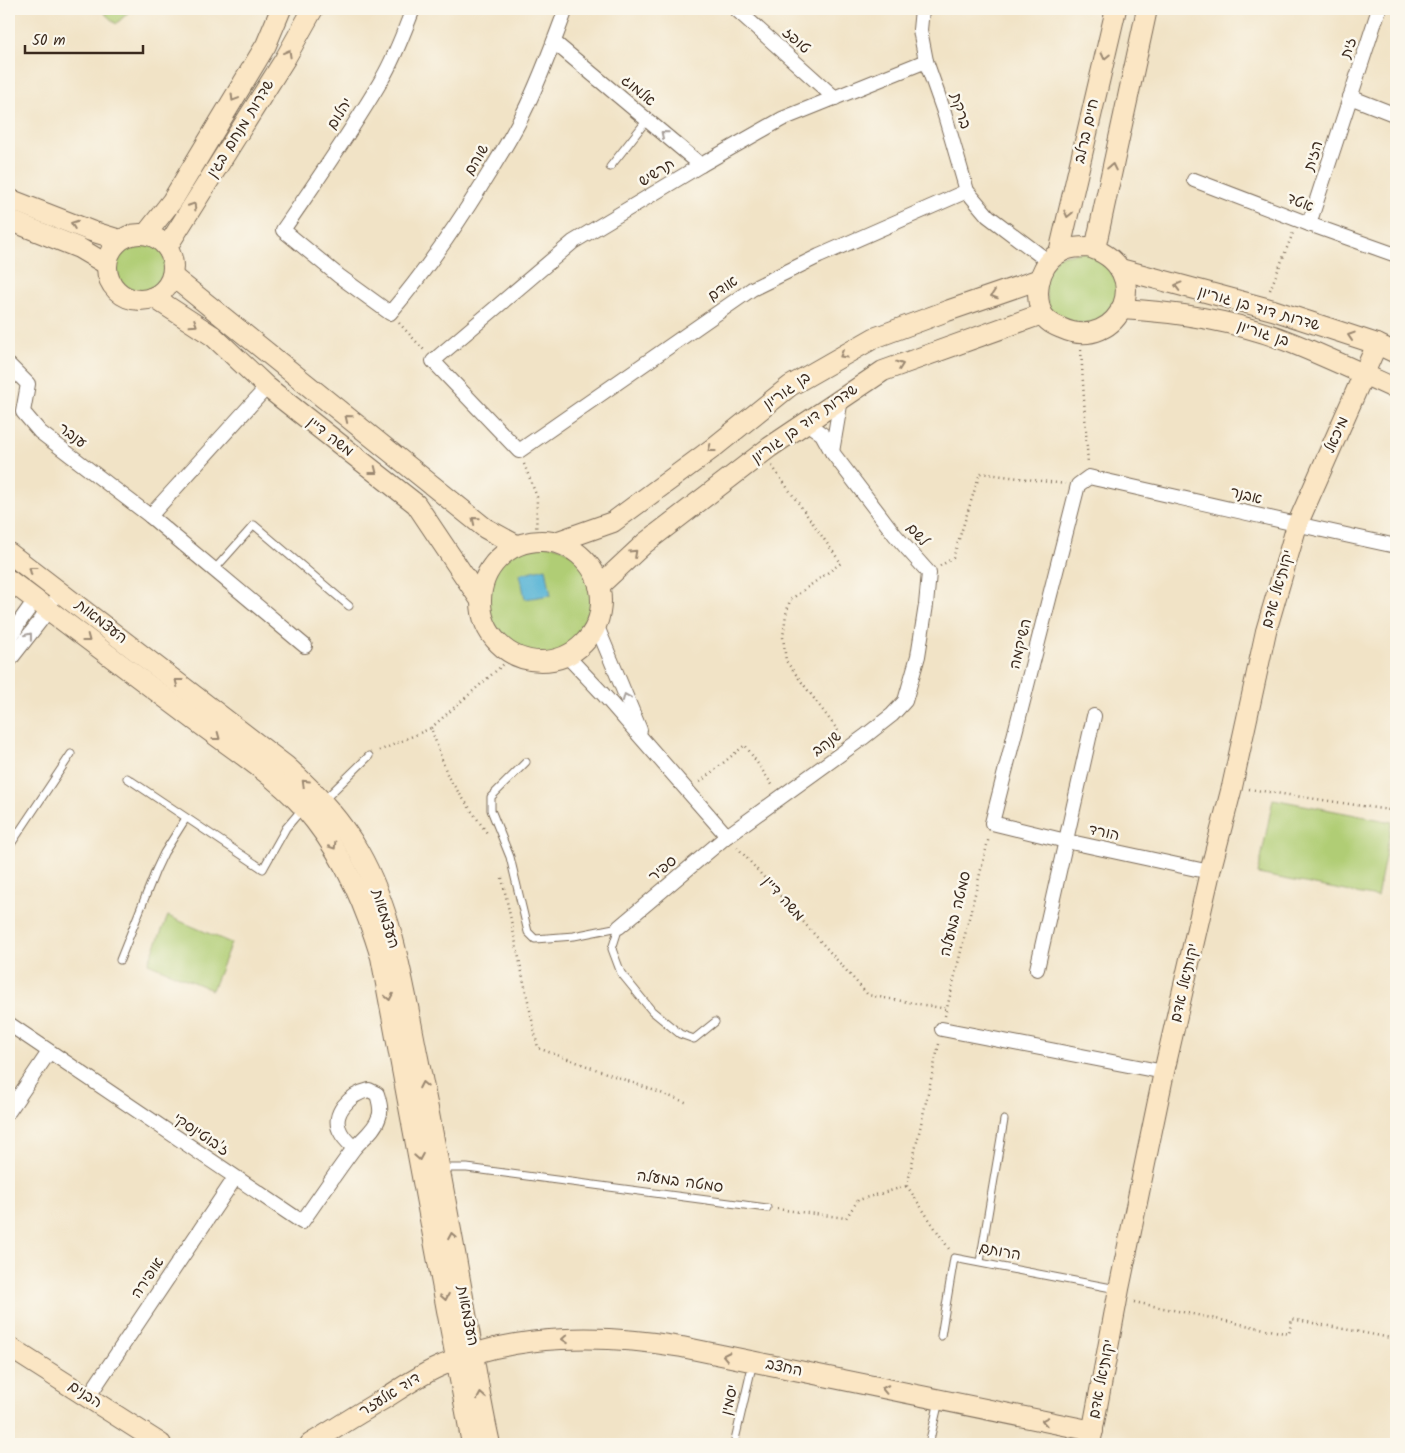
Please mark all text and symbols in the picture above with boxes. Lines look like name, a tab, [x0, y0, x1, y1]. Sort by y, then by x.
scale bar	[25, 22, 142, 54]
street label: טופז	[776, 22, 816, 60]
text: 50 m	[32, 29, 66, 53]
street label: זית	[1334, 34, 1364, 63]
one-way arrow	[282, 50, 292, 59]
one-way arrow	[1100, 52, 1111, 61]
street label: אלמוג	[615, 69, 661, 113]
street label: שדרות מנחם בגין	[201, 75, 281, 183]
street label: ברקת	[943, 89, 977, 132]
one-way arrow	[231, 93, 241, 102]
street label: יהלום	[321, 93, 359, 135]
street label: חיים ברלב	[1068, 96, 1106, 166]
one-way arrow	[660, 131, 669, 140]
street label: הזית	[1298, 138, 1330, 175]
street label: שוהם	[458, 139, 496, 180]
street label: תרשיש	[634, 152, 680, 194]
one-way arrow	[1106, 162, 1117, 171]
street label: אטד	[1283, 187, 1317, 219]
one-way arrow	[186, 202, 196, 211]
one-way arrow	[1063, 210, 1074, 219]
one-way arrow	[70, 220, 79, 230]
street label: אודם	[703, 270, 743, 308]
one-way arrow	[1174, 281, 1182, 291]
street label: שדרות דוד בן גוריון	[1196, 283, 1322, 335]
one-way arrow	[990, 289, 998, 299]
street label: בן גוריון	[1235, 317, 1291, 351]
one-way arrow	[189, 318, 198, 327]
one-way arrow	[1347, 331, 1355, 341]
one-way arrow	[840, 349, 849, 359]
one-way arrow	[895, 361, 904, 371]
street label: בן גוריון	[758, 366, 816, 416]
street label: שדרות דוד בן גוריון	[747, 378, 863, 470]
street label: משה דיין	[301, 411, 359, 463]
street label: מיכאל	[1318, 413, 1356, 457]
one-way arrow	[345, 416, 354, 424]
street label: ענבר	[53, 417, 92, 455]
one-way arrow	[707, 443, 717, 452]
one-way arrow	[368, 466, 377, 475]
street label: אבנר	[1227, 480, 1265, 512]
one-way arrow	[472, 517, 481, 525]
street label: לשם	[900, 518, 935, 553]
street label: יקותיאל אדם	[1255, 547, 1301, 631]
one-way arrow	[629, 550, 638, 559]
one-way arrow	[28, 567, 38, 576]
street label: העצמאות	[69, 593, 132, 650]
street label: השיקמה	[1003, 616, 1039, 672]
one-way arrow	[24, 633, 32, 642]
one-way arrow	[81, 634, 90, 642]
one-way arrow	[175, 680, 184, 688]
one-way arrow	[622, 693, 633, 702]
street label: שנהב	[807, 725, 847, 763]
one-way arrow	[211, 731, 221, 740]
one-way arrow	[301, 780, 310, 789]
street label: הורד	[1086, 818, 1122, 848]
one-way arrow	[327, 841, 336, 850]
street label: ספיר	[643, 850, 683, 888]
street label: סמטה במעלה	[934, 869, 978, 959]
street label: משה דיין	[756, 871, 810, 927]
street label: העצמאות	[364, 885, 405, 952]
street label: יקותיאל אדם	[1164, 941, 1206, 1025]
one-way arrow	[383, 993, 394, 1002]
one-way arrow	[419, 1081, 429, 1090]
street label: ז'בוטינסקי	[168, 1107, 234, 1163]
one-way arrow	[413, 1153, 423, 1162]
street label: סמטה במעלה	[635, 1164, 725, 1200]
one-way arrow	[448, 1232, 458, 1241]
street label: הרותם	[977, 1236, 1023, 1268]
street label: אופירה	[125, 1252, 171, 1304]
street label: העצמאות	[449, 1283, 485, 1348]
one-way arrow	[439, 1293, 449, 1302]
one-way arrow	[561, 1334, 569, 1345]
street label: יקותיאל אדם	[1083, 1337, 1121, 1421]
one-way arrow	[722, 1352, 731, 1362]
street label: החצב	[763, 1352, 805, 1384]
street label: דוד אלעזר	[355, 1367, 425, 1423]
street label: הבנים	[63, 1375, 107, 1415]
street label: יסמין	[715, 1382, 745, 1418]
one-way arrow	[881, 1384, 890, 1395]
one-way arrow	[477, 1392, 487, 1401]
one-way arrow	[1040, 1416, 1049, 1427]

